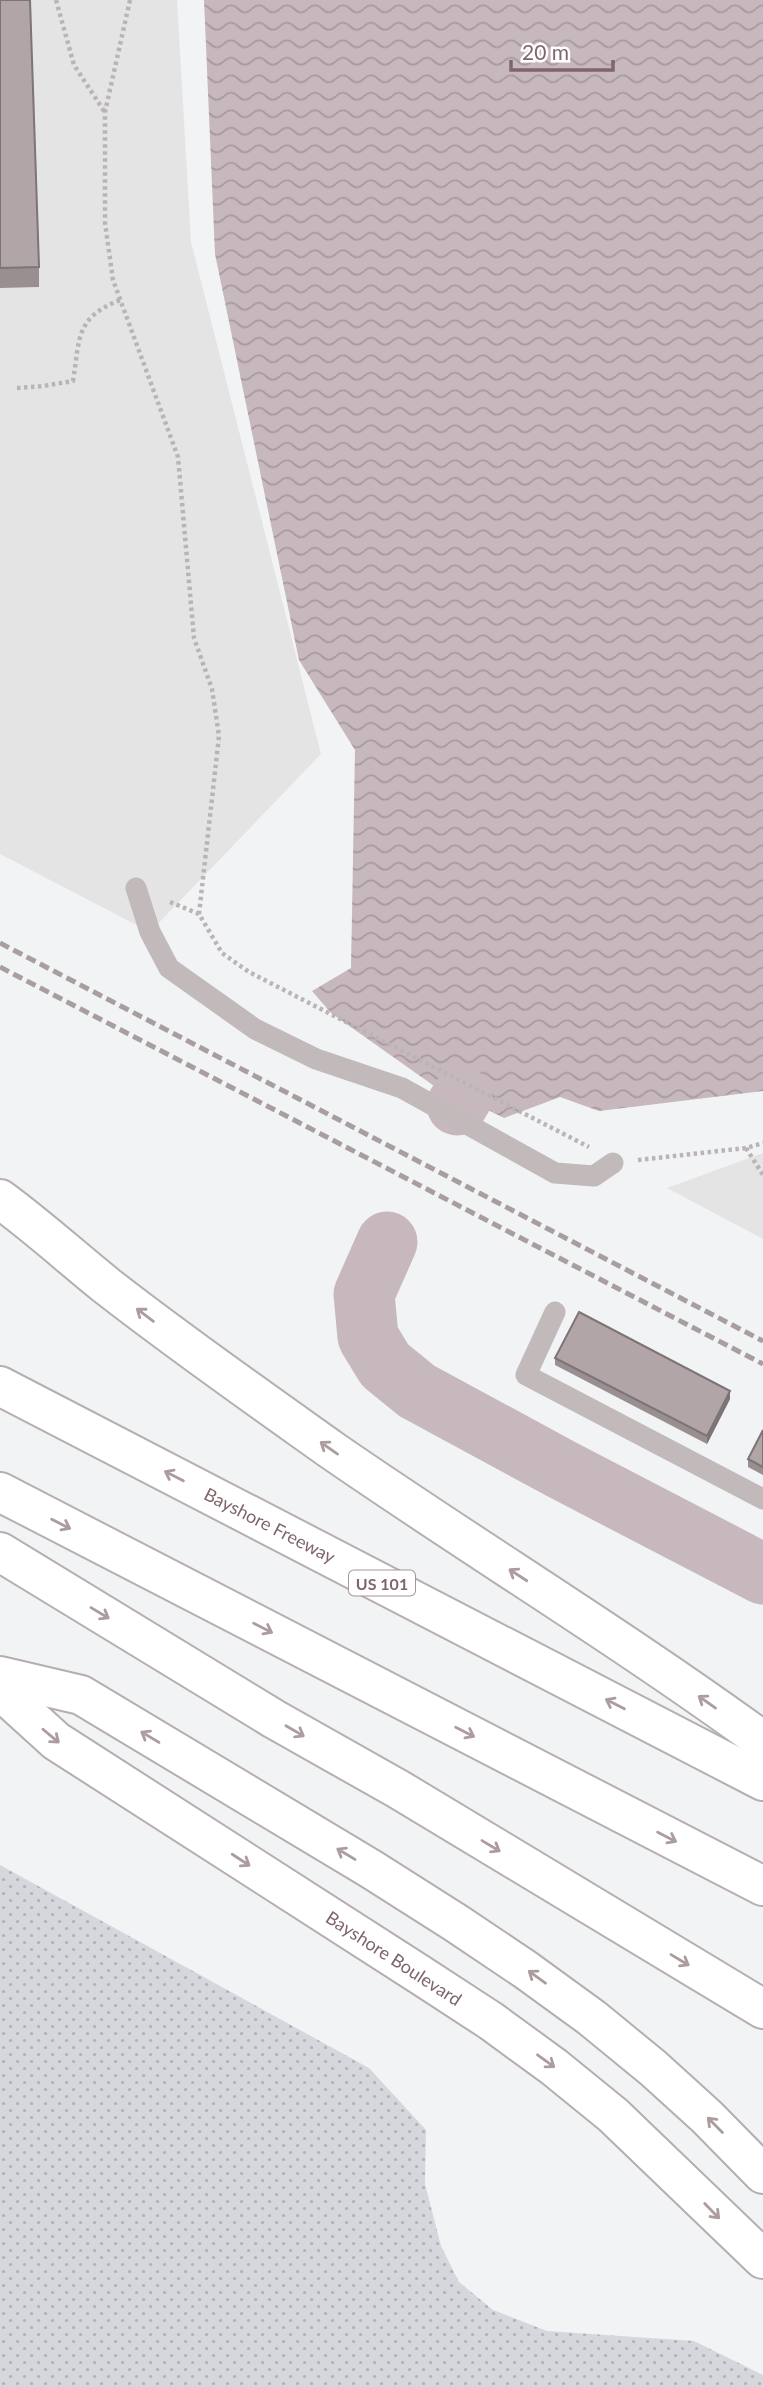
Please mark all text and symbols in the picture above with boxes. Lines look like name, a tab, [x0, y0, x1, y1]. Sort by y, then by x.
scale bar	[511, 28, 612, 72]
text: 20 m	[522, 39, 569, 64]
one-way arrow	[136, 1307, 155, 1322]
one-way arrow	[320, 1441, 339, 1455]
one-way arrow	[164, 1469, 185, 1482]
street label: Bayshore Freeway	[201, 1482, 340, 1568]
one-way arrow	[50, 1517, 71, 1531]
one-way arrow	[509, 1568, 528, 1582]
road number: US 101	[349, 1570, 415, 1596]
one-way arrow	[89, 1606, 109, 1620]
one-way arrow	[252, 1621, 273, 1635]
one-way arrow	[698, 1695, 717, 1709]
one-way arrow	[605, 1697, 626, 1711]
one-way arrow	[284, 1724, 304, 1738]
one-way arrow	[454, 1726, 475, 1740]
one-way arrow	[42, 1727, 60, 1743]
one-way arrow	[141, 1730, 161, 1744]
one-way arrow	[656, 1830, 677, 1844]
one-way arrow	[480, 1839, 500, 1853]
one-way arrow	[336, 1846, 356, 1860]
one-way arrow	[231, 1853, 251, 1867]
street label: Bayshore Boulevard	[322, 1906, 466, 2010]
one-way arrow	[670, 1953, 690, 1967]
one-way arrow	[527, 1970, 546, 1985]
one-way arrow	[536, 2054, 555, 2068]
one-way arrow	[707, 2117, 724, 2134]
one-way arrow	[703, 2202, 720, 2219]

